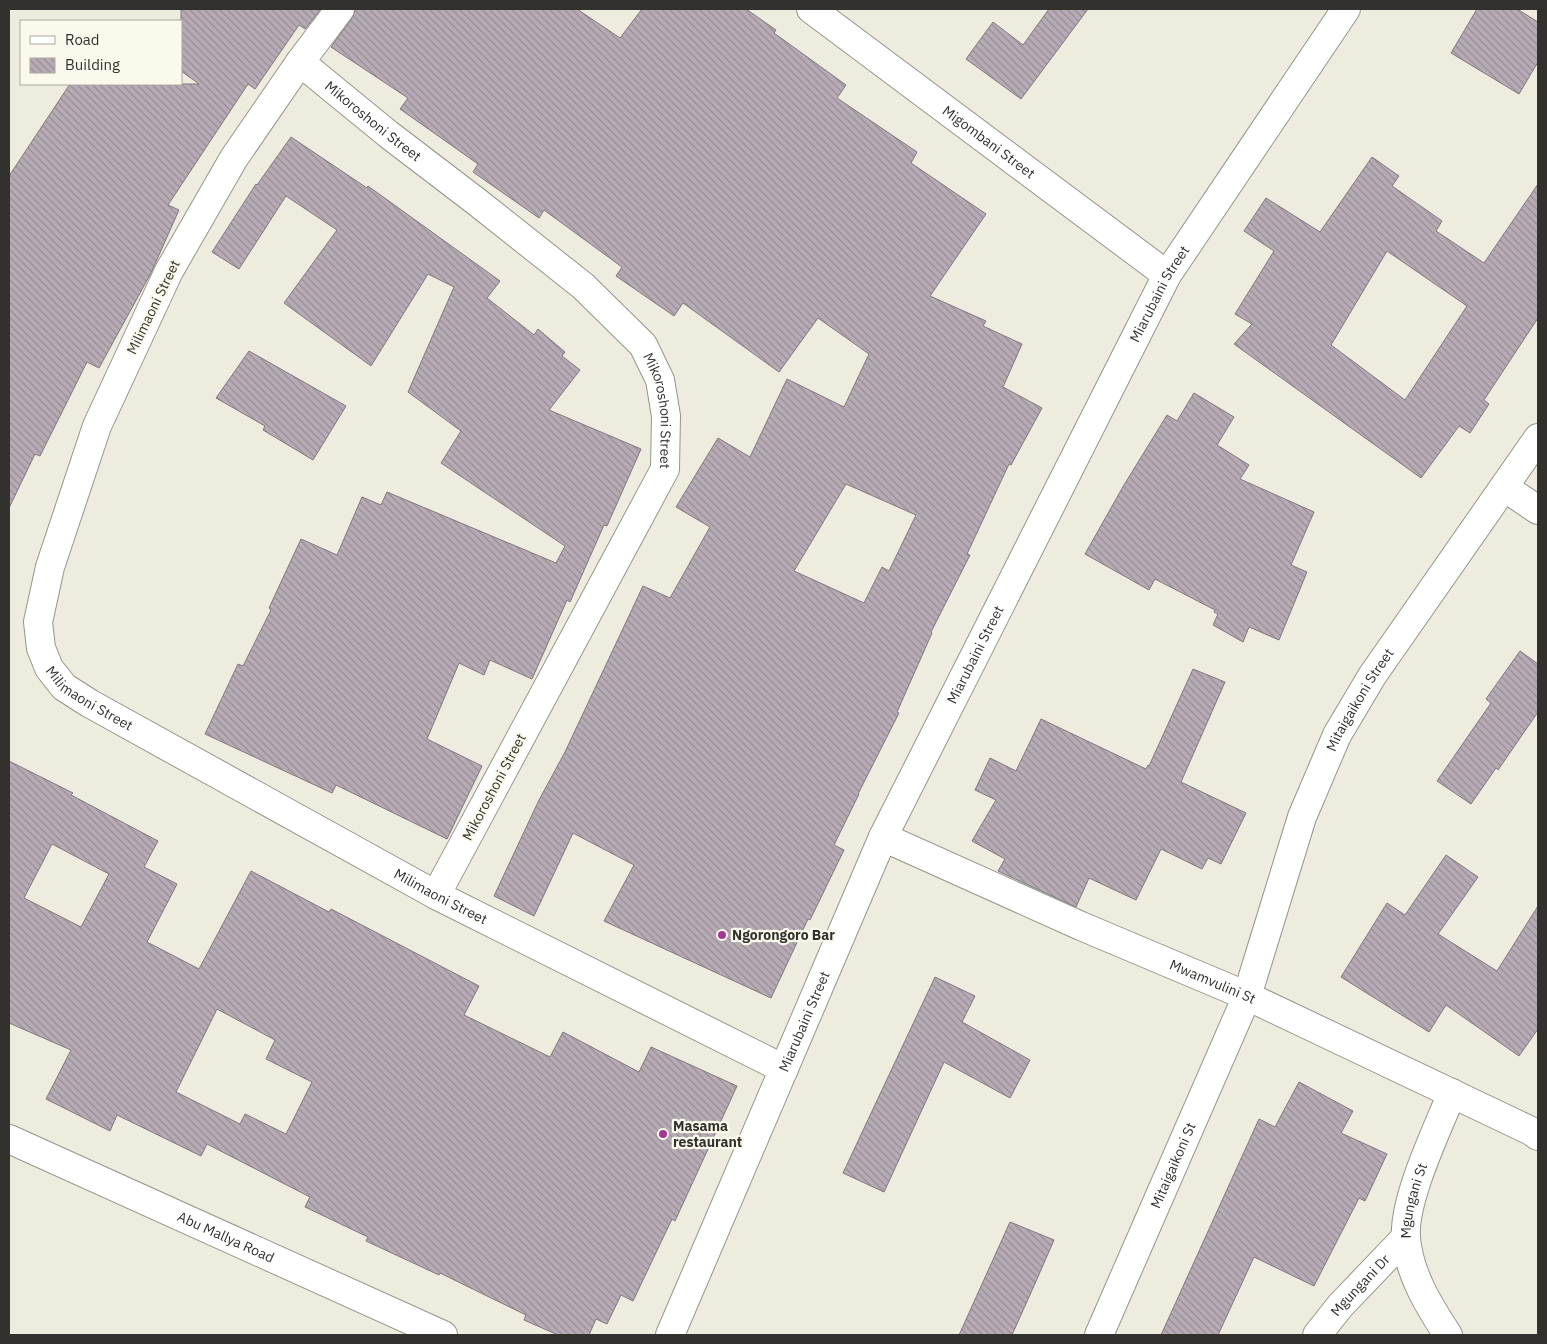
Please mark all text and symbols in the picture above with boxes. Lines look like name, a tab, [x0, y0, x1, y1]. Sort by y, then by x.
legend	[20, 20, 182, 85]
text: Road	[65, 30, 100, 49]
text: Building	[65, 55, 120, 74]
street label: Mikoroshoni Street	[321, 77, 425, 165]
street label: Migombani Street	[939, 101, 1039, 182]
street label: Miarubaini Street	[1125, 242, 1193, 345]
street label: Milimaoni Street	[122, 257, 184, 357]
street label: Mikoroshoni Street	[639, 350, 675, 469]
street label: Miarubaini Street	[943, 602, 1008, 707]
street label: Mitaigaikoni Street	[1322, 645, 1398, 754]
street label: Milimaoni Street	[42, 662, 136, 735]
street label: Mikoroshoni Street	[458, 730, 530, 844]
street label: Milimaoni Street	[391, 864, 490, 928]
place label: Ngorongoro Bar	[732, 926, 835, 944]
marker: Ngorongoro Bar	[716, 929, 728, 941]
street label: Mwamvulini St	[1167, 955, 1259, 1008]
street label: Miarubaini Street	[775, 968, 834, 1075]
place label: Masama restaurant	[673, 1117, 742, 1151]
street label: Mitaigaikoni St	[1146, 1120, 1200, 1211]
marker: Masama restaurant	[657, 1128, 669, 1140]
street label: Mgungani St	[1397, 1160, 1431, 1239]
street label: Abu Mallya Road	[175, 1207, 277, 1267]
street label: Mgungani Dr	[1326, 1250, 1394, 1320]

